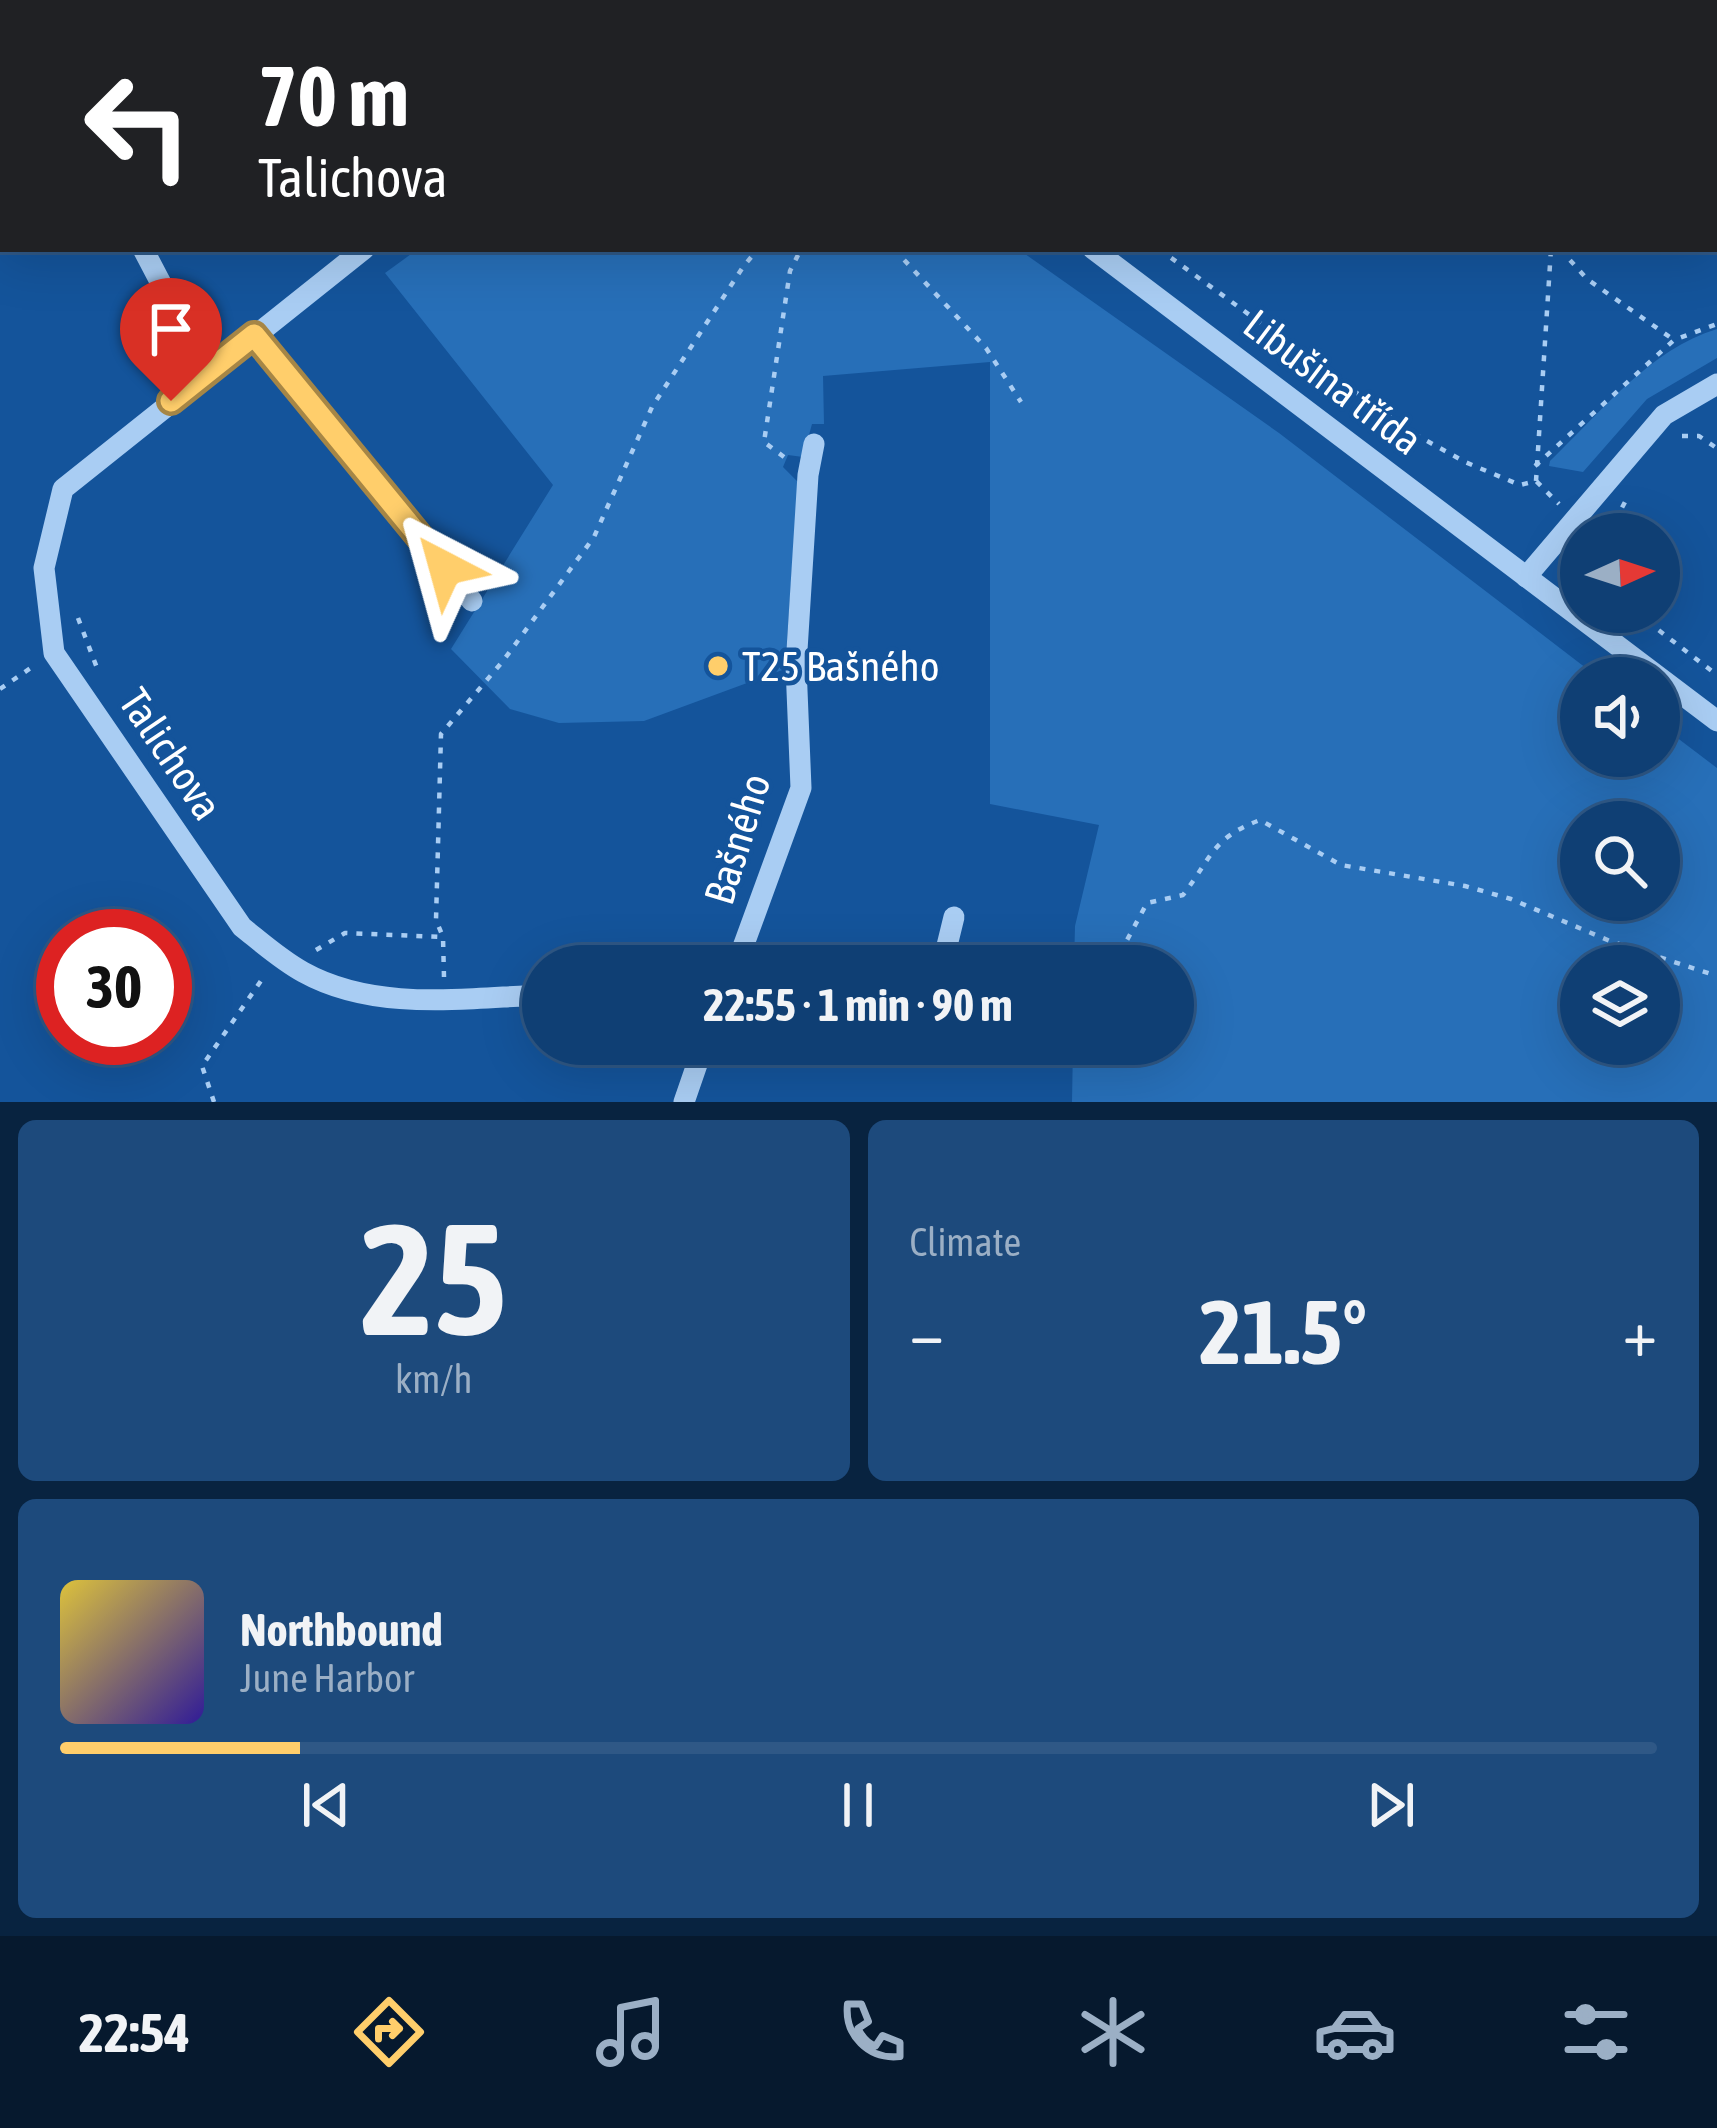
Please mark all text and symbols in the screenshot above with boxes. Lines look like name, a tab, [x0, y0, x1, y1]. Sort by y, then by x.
icon: left	[60, 48, 216, 204]
text: 70 m	[258, 48, 409, 144]
text: Talichova	[258, 147, 448, 208]
pin	[120, 278, 222, 401]
icon: arrive	[138, 296, 204, 362]
street label: Libušina třída	[1235, 300, 1431, 464]
position arrow	[382, 505, 508, 631]
north arrow	[1560, 513, 1680, 633]
map controls	[1560, 513, 1680, 1065]
place label: T25 Bašného	[742, 642, 939, 690]
marker: T25 Bašného	[705, 653, 731, 679]
button: sound	[1560, 657, 1680, 777]
street label: Talichova	[110, 679, 232, 829]
street label: Bašného	[694, 768, 780, 910]
button: search	[1560, 801, 1680, 921]
speed limit sign: 30	[36, 909, 192, 1065]
button: layers	[1560, 945, 1680, 1065]
text: 22:55 · 1 min · 90 m	[703, 979, 1013, 1031]
text: 25	[360, 1189, 507, 1368]
text: Climate	[910, 1220, 1021, 1264]
text: 21.5°	[1199, 1280, 1367, 1383]
text: −	[910, 1294, 944, 1370]
text: +	[1623, 1294, 1657, 1370]
text: km/h	[395, 1357, 472, 1401]
text: Northbound	[240, 1604, 443, 1656]
text: June Harbor	[240, 1656, 414, 1700]
icon: previous	[293, 1772, 359, 1838]
icon: pause	[825, 1772, 891, 1838]
icon: next	[1358, 1772, 1424, 1838]
icon: directions	[347, 1990, 431, 2074]
icon: music	[589, 1990, 673, 2074]
icon: phone	[830, 1990, 914, 2074]
icon: climate	[1071, 1990, 1155, 2074]
icon: car	[1313, 1990, 1397, 2074]
icon: filters	[1554, 1990, 1638, 2074]
text: 22:54	[79, 2002, 190, 2063]

